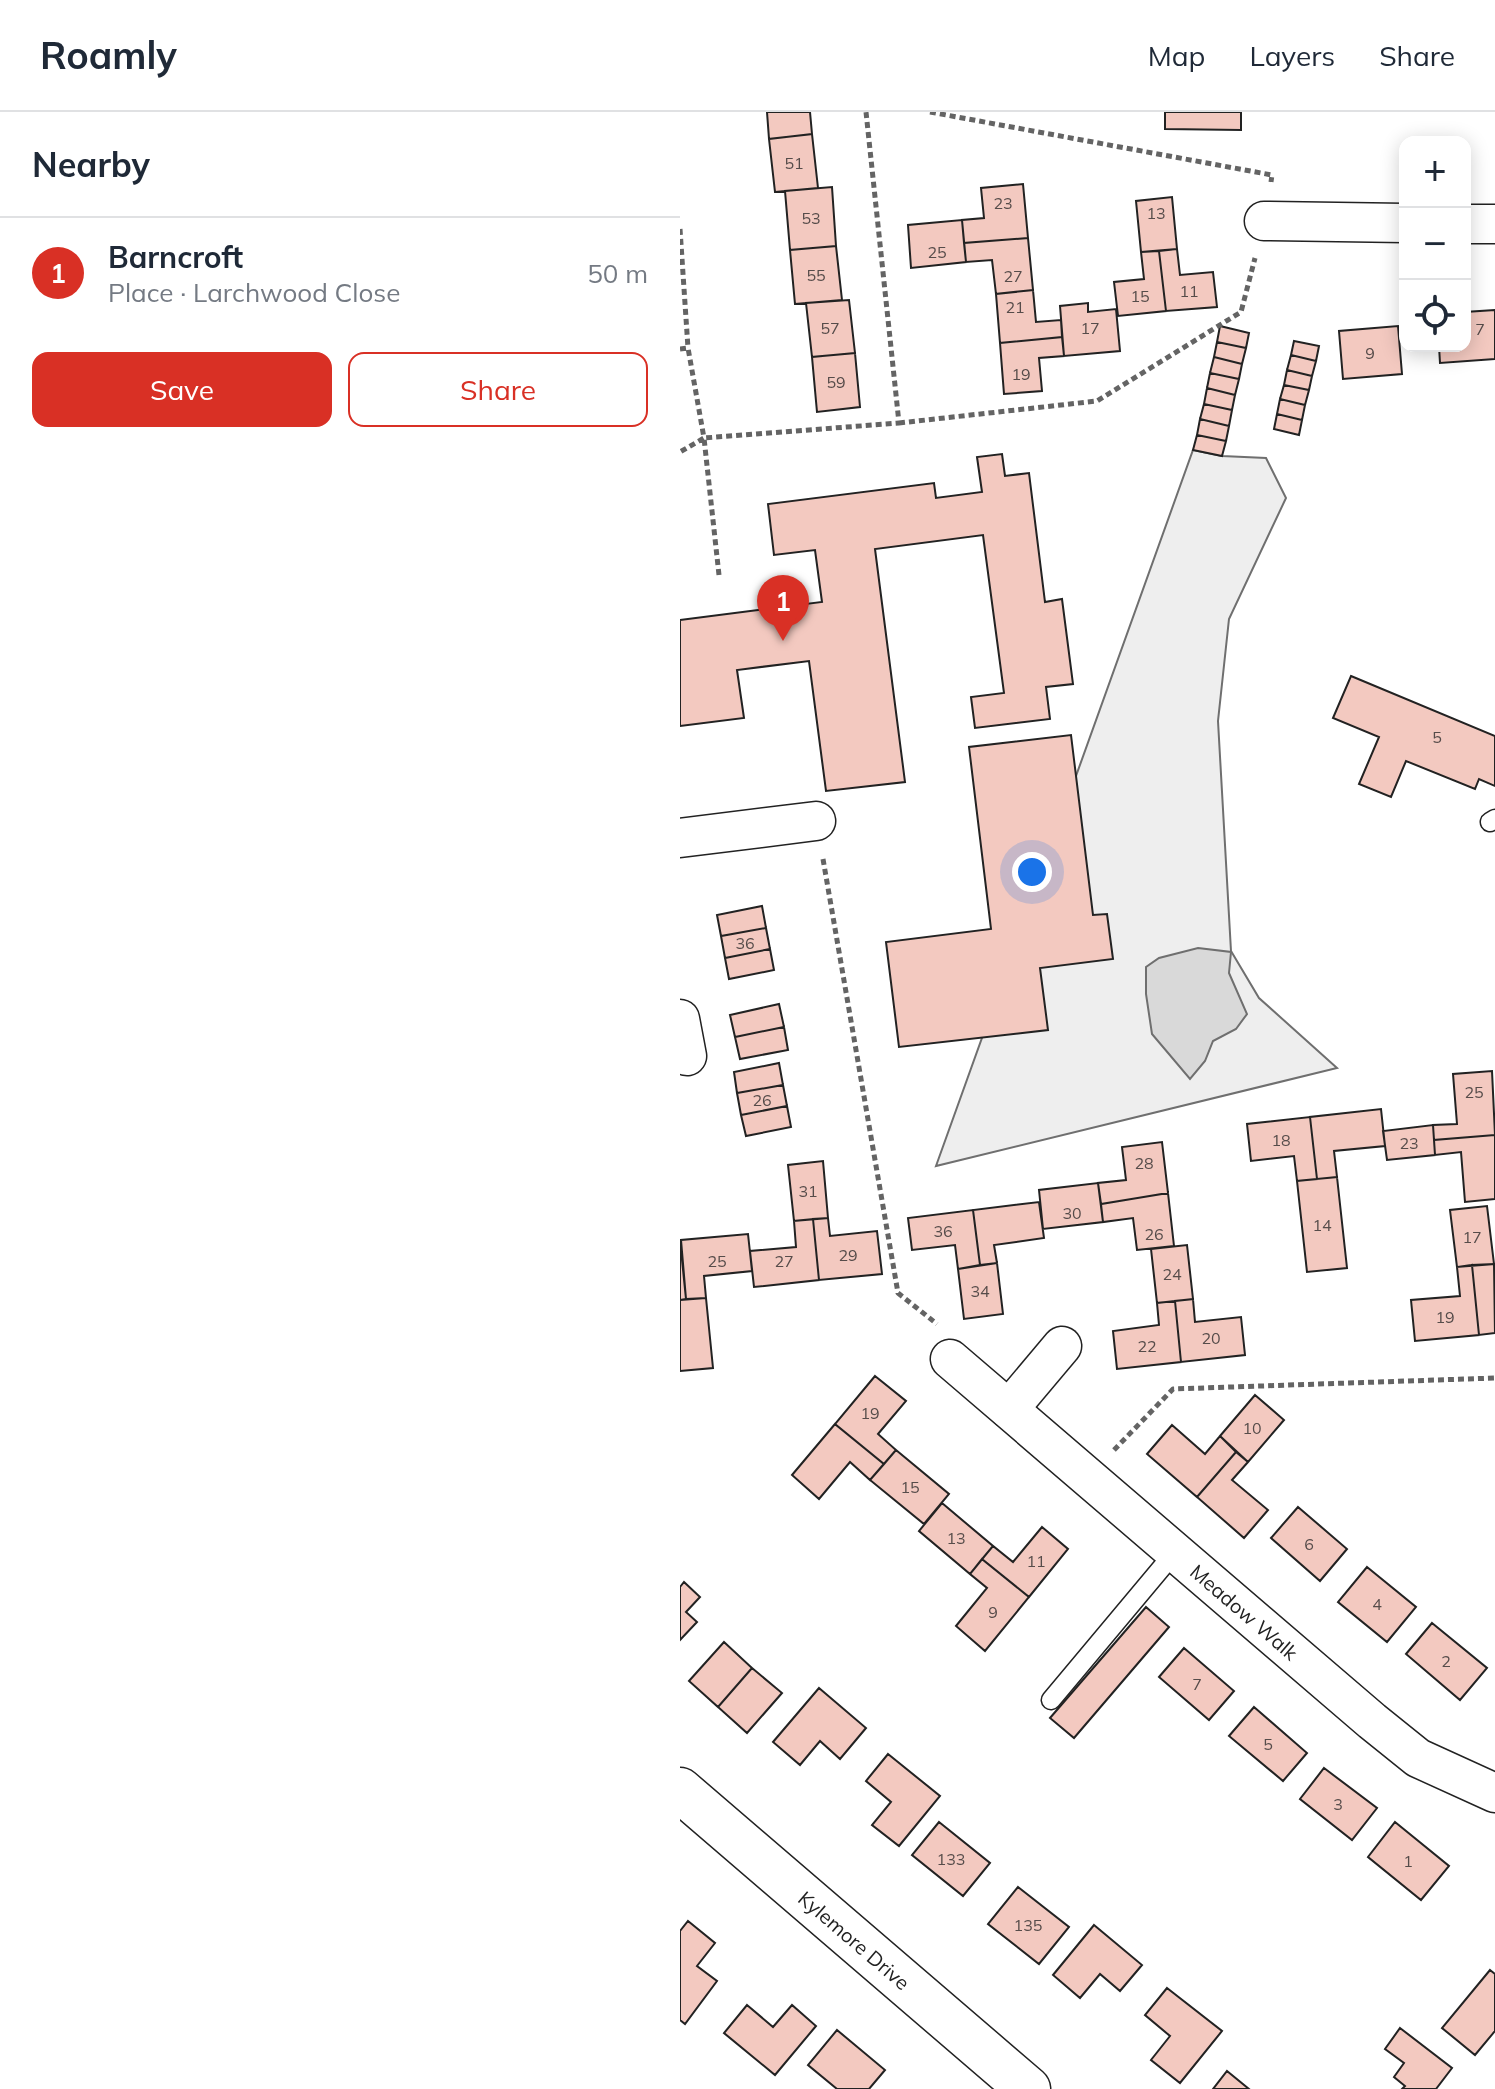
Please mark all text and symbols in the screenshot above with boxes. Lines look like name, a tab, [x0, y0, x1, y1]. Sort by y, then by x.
text: Roamly	[40, 31, 177, 79]
text: Map	[1148, 38, 1205, 73]
text: Layers	[1249, 38, 1335, 73]
text: Share	[1379, 38, 1455, 73]
map controls	[1399, 136, 1471, 352]
button: +	[1399, 136, 1471, 208]
text: Nearby	[32, 143, 150, 186]
house number: 51	[784, 153, 804, 173]
house number: 23	[993, 193, 1013, 213]
house number: 13	[1146, 203, 1166, 223]
house number: 53	[801, 208, 821, 228]
button: −	[1399, 208, 1471, 280]
text: Barncroft	[108, 238, 243, 276]
house number: 25	[927, 242, 947, 262]
text: 1	[50, 257, 66, 290]
text: 50 m	[587, 257, 648, 290]
house number: 55	[806, 265, 826, 285]
house number: 27	[1003, 266, 1023, 286]
text: Place · Larchwood Close	[108, 276, 400, 309]
button: locate	[1399, 280, 1471, 352]
house number: 11	[1179, 281, 1199, 301]
house number: 15	[1130, 286, 1150, 306]
house number: 21	[1005, 297, 1025, 317]
house number: 57	[820, 318, 840, 338]
house number: 17	[1080, 318, 1100, 338]
house number: 7	[1475, 319, 1485, 339]
house number: 9	[1365, 343, 1375, 363]
button: Save	[32, 352, 332, 427]
button: Share	[348, 352, 648, 427]
house number: 19	[1011, 364, 1031, 384]
house number: 59	[826, 372, 846, 392]
pin: 1	[757, 575, 809, 641]
house number: 5	[1432, 727, 1442, 747]
your location	[1012, 852, 1052, 892]
house number: 36	[735, 933, 755, 953]
house number: 25	[1464, 1082, 1484, 1102]
house number: 26	[752, 1090, 772, 1110]
house number: 18	[1271, 1130, 1291, 1150]
house number: 23	[1399, 1133, 1419, 1153]
house number: 28	[1134, 1153, 1154, 1173]
house number: 31	[798, 1181, 818, 1201]
house number: 30	[1062, 1203, 1082, 1223]
house number: 14	[1312, 1215, 1332, 1235]
house number: 36	[933, 1221, 953, 1241]
house number: 26	[1144, 1224, 1164, 1244]
house number: 17	[1462, 1227, 1482, 1247]
house number: 29	[838, 1245, 858, 1265]
house number: 25	[707, 1251, 727, 1271]
house number: 27	[774, 1251, 794, 1271]
house number: 24	[1162, 1264, 1182, 1284]
house number: 34	[970, 1281, 990, 1301]
house number: 19	[1435, 1307, 1455, 1327]
house number: 20	[1201, 1328, 1221, 1348]
house number: 22	[1137, 1336, 1157, 1356]
house number: 19	[860, 1403, 880, 1423]
house number: 10	[1242, 1418, 1262, 1438]
house number: 15	[900, 1477, 920, 1497]
house number: 13	[946, 1528, 966, 1548]
house number: 6	[1304, 1534, 1314, 1554]
house number: 11	[1026, 1551, 1046, 1571]
street label: Meadow Walk	[1185, 1558, 1304, 1665]
house number: 4	[1372, 1594, 1382, 1614]
house number: 9	[988, 1602, 998, 1622]
house number: 2	[1441, 1651, 1451, 1671]
house number: 7	[1192, 1674, 1202, 1694]
house number: 5	[1263, 1734, 1273, 1754]
house number: 3	[1333, 1794, 1343, 1814]
house number: 133	[937, 1849, 965, 1869]
house number: 1	[1403, 1851, 1413, 1871]
street label: Kylemore Drive	[794, 1885, 915, 1995]
house number: 135	[1014, 1915, 1042, 1935]

